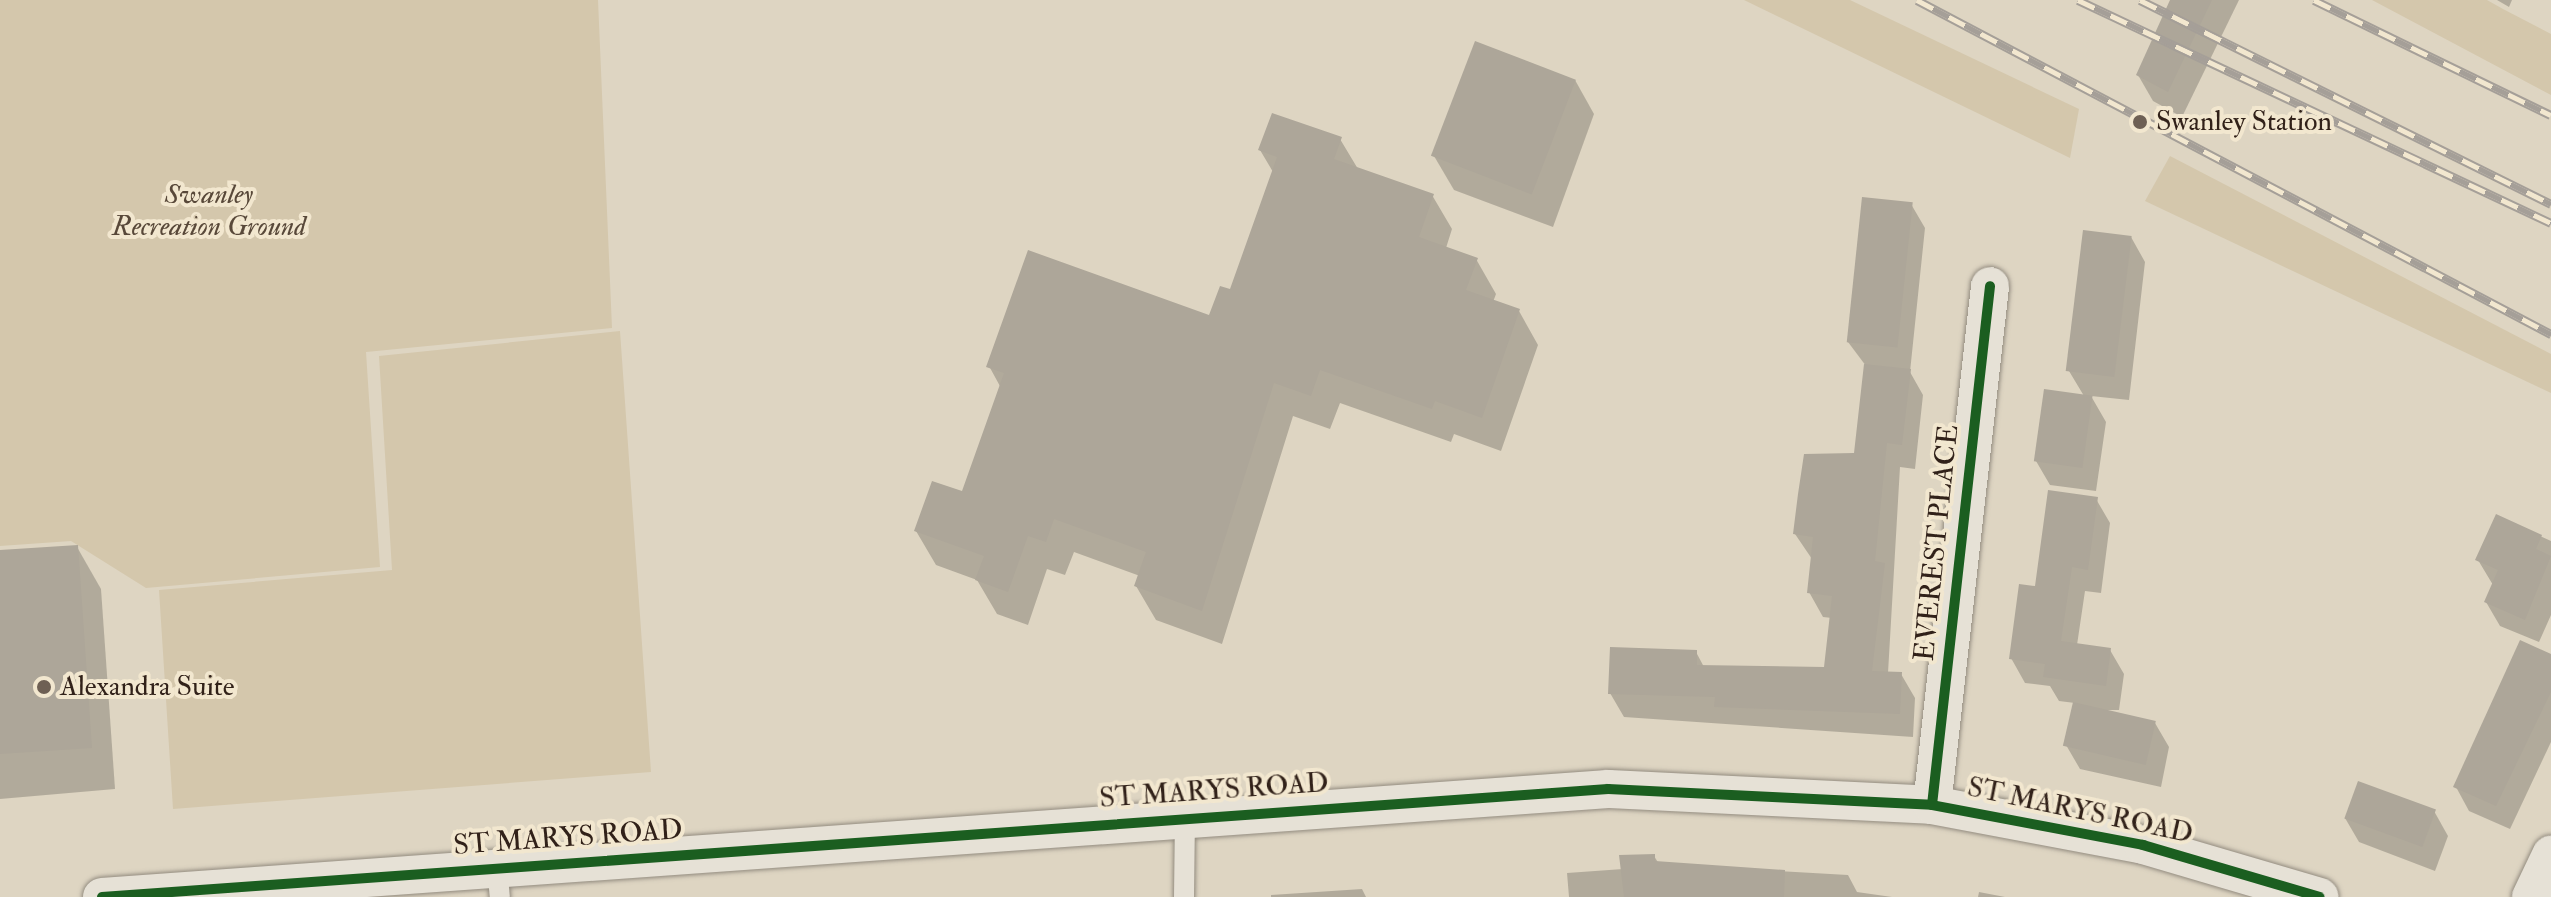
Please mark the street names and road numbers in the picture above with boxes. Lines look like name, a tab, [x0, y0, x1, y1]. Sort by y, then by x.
street label: EVEREST PLACE	[1908, 423, 1966, 663]
street label: ST MARYS ROAD	[1098, 766, 1330, 816]
street label: ST MARYS ROAD	[1964, 771, 2196, 851]
street label: ST MARYS ROAD	[452, 813, 684, 863]

